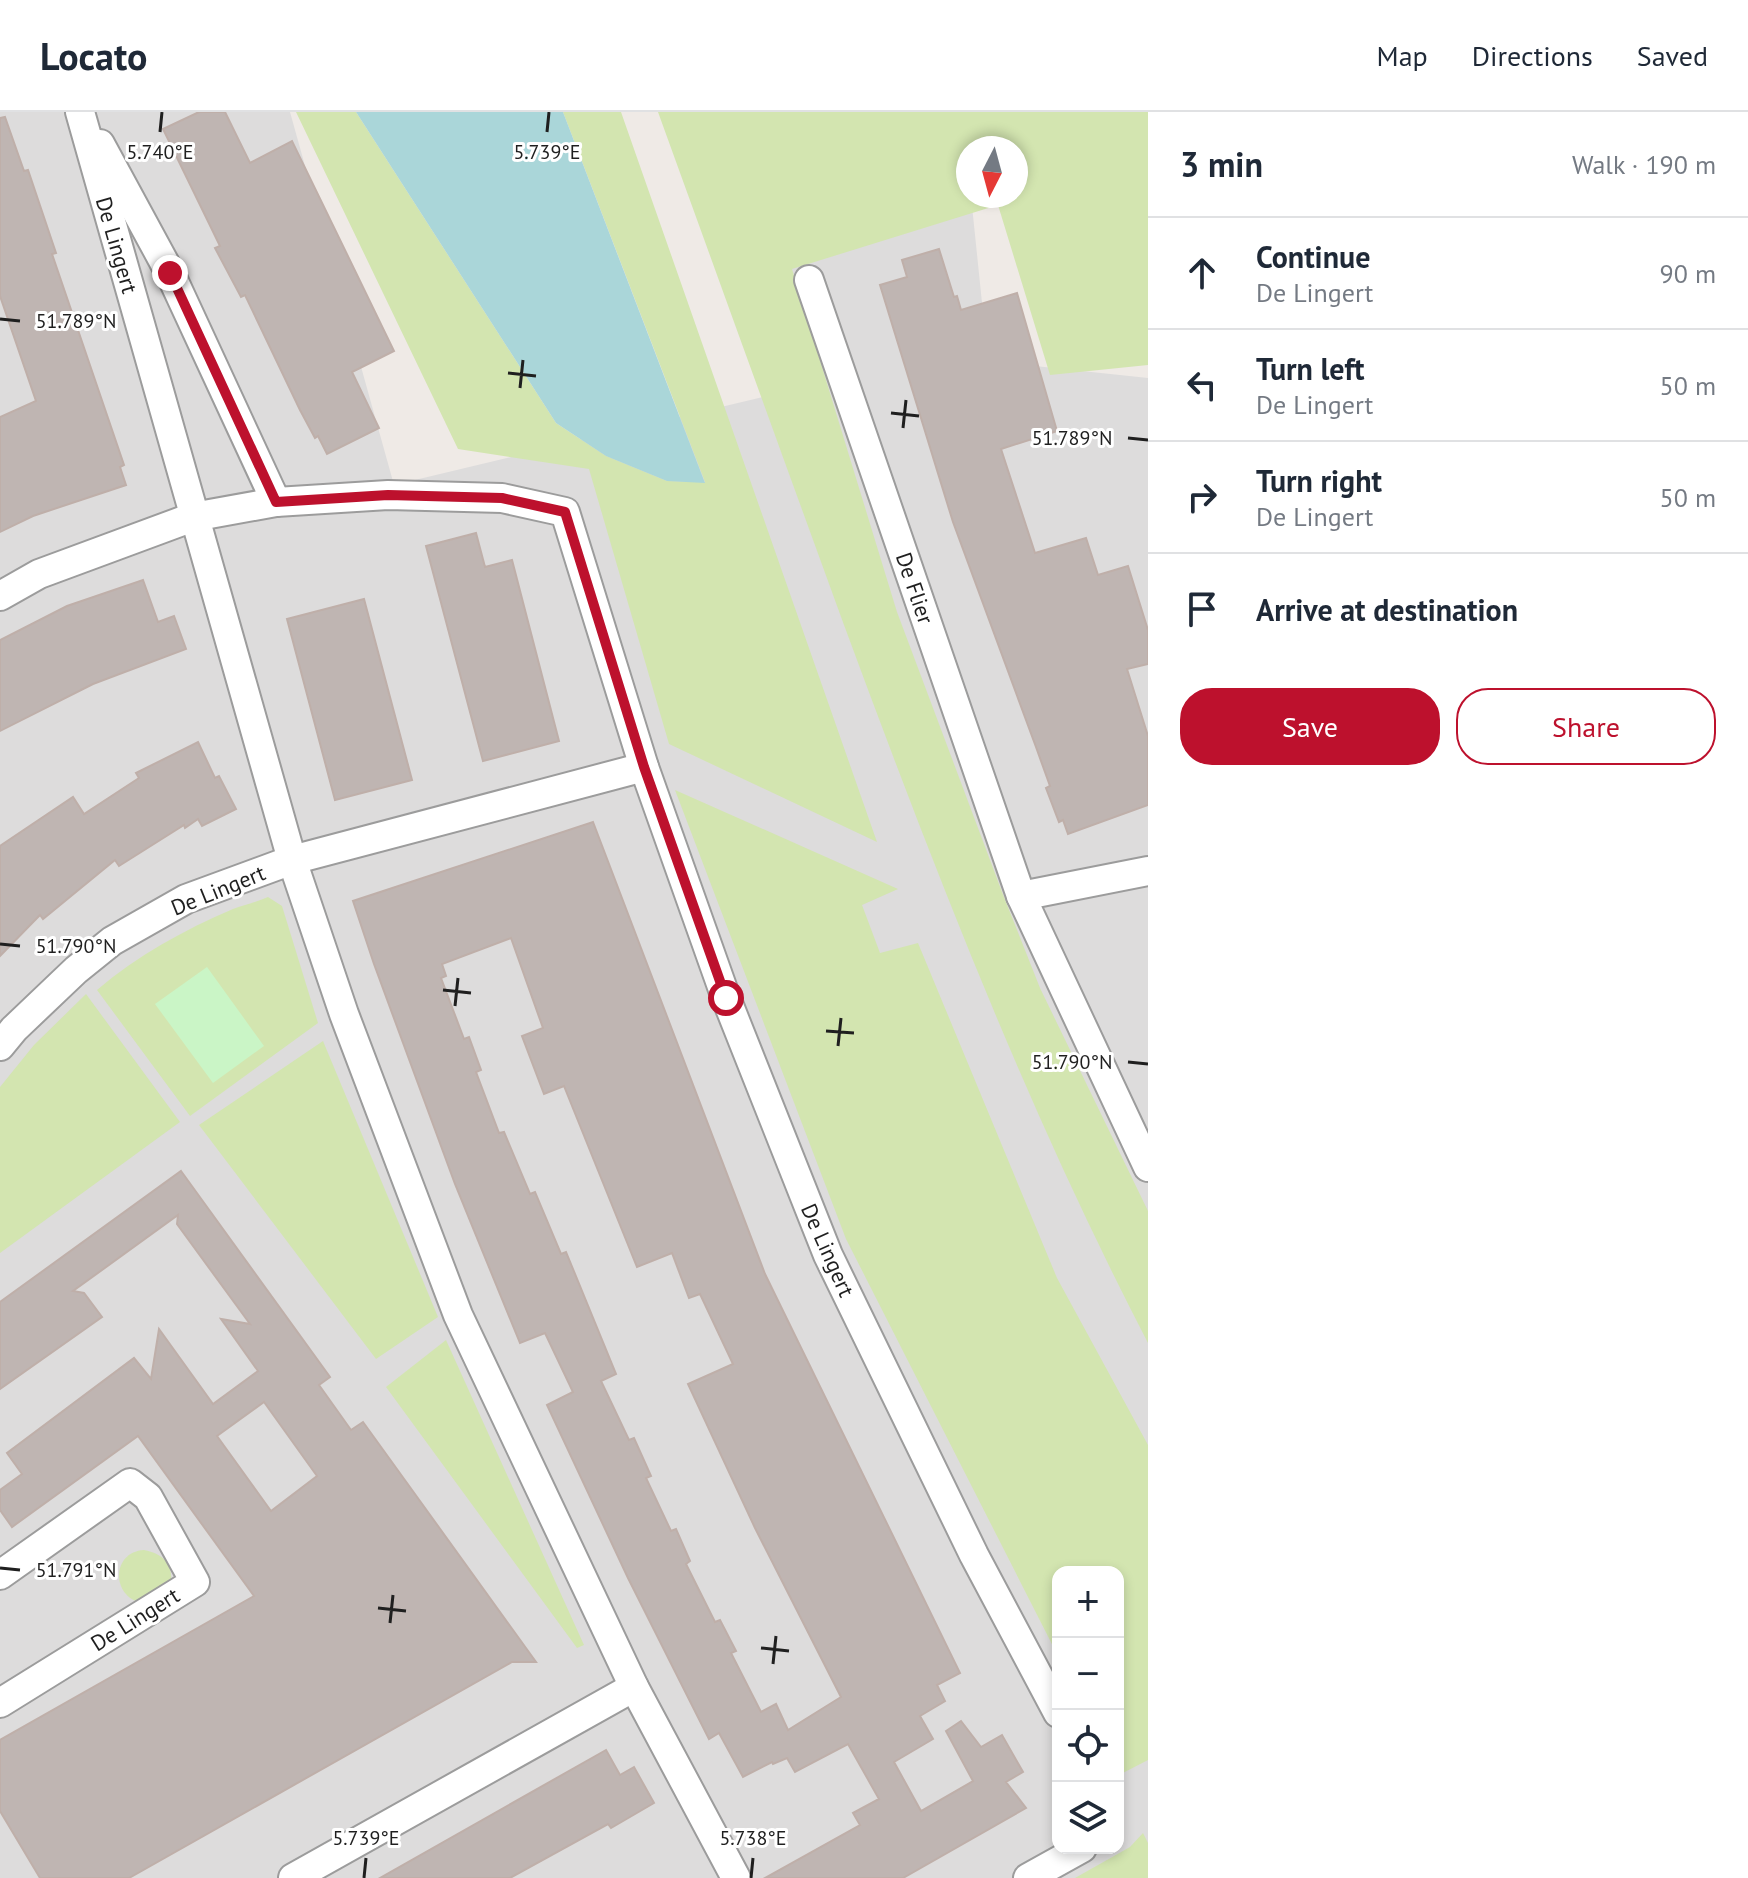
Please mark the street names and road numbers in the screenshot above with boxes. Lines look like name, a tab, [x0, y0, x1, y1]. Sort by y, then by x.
street label: De Lingert	[90, 193, 144, 297]
street label: De Flier	[890, 549, 940, 628]
street label: De Lingert	[167, 858, 270, 922]
street label: De Lingert	[795, 1199, 861, 1302]
street label: De Lingert	[85, 1581, 185, 1657]

